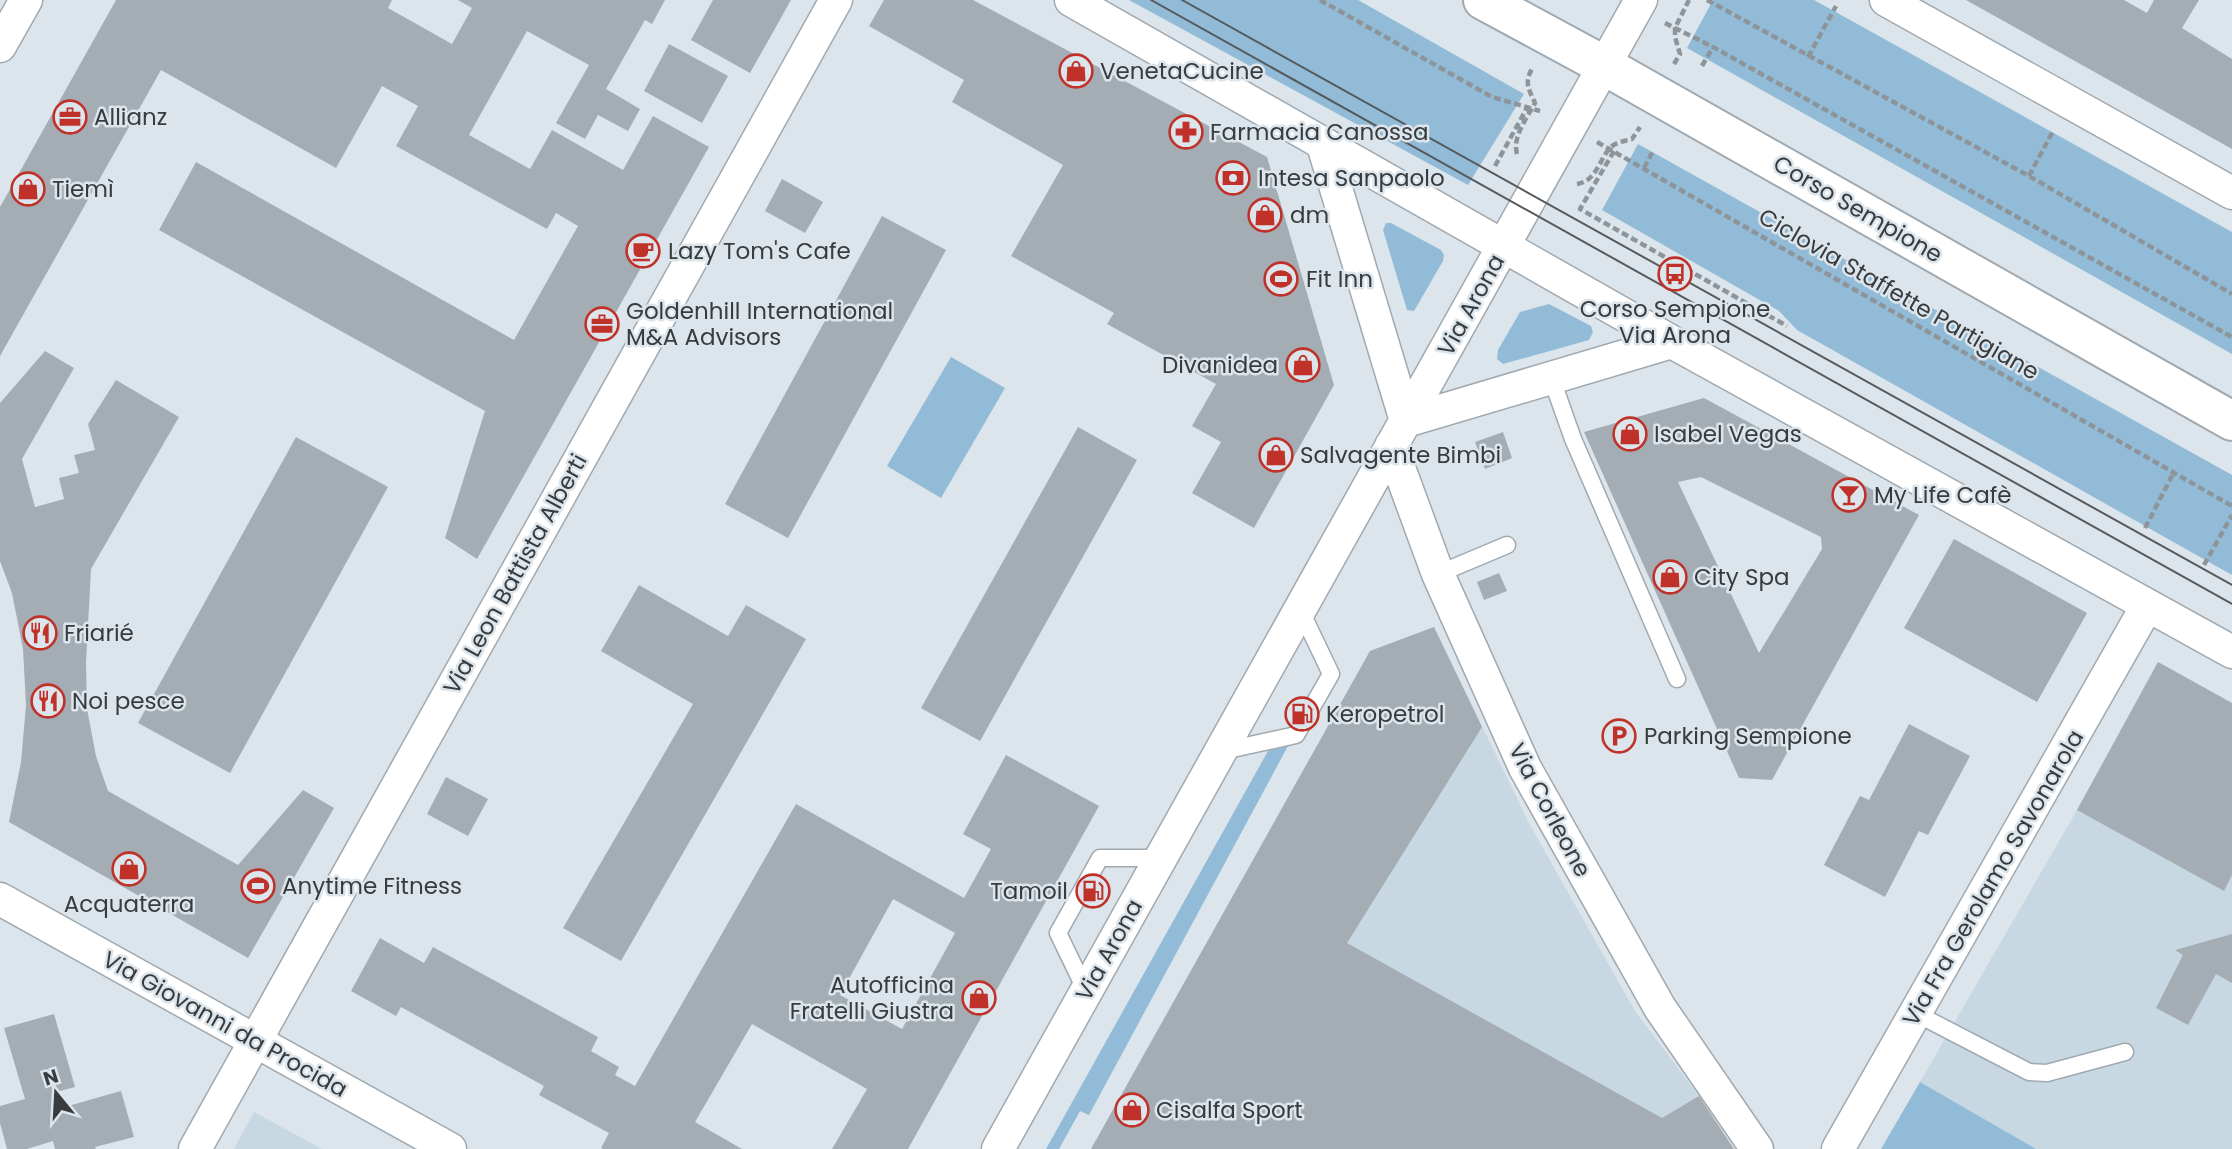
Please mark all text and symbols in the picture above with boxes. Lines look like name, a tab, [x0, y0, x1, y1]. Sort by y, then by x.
shop icon: VenetaCucine	[1057, 52, 1095, 90]
place label: VenetaCucine	[1100, 55, 1264, 87]
office icon: Allianz	[51, 98, 89, 136]
place label: Allianz	[94, 101, 167, 133]
pharmacy icon: Farmacia Canossa	[1167, 113, 1205, 151]
place label: Farmacia Canossa	[1210, 116, 1429, 148]
street label: Corso Sempione	[1768, 148, 1948, 270]
bank icon: Intesa Sanpaolo	[1214, 159, 1252, 197]
place label: Intesa Sanpaolo	[1258, 162, 1445, 194]
shop icon: Tiemì	[9, 170, 47, 208]
place label: Tiemì	[52, 173, 114, 205]
shop icon: dm	[1246, 196, 1284, 234]
place label: dm	[1290, 199, 1329, 231]
street label: Ciclovia Staffette Partigiane	[1753, 200, 2045, 388]
cafe icon: Lazy Tom's Cafe	[624, 232, 662, 270]
place label: Lazy Tom's Cafe	[668, 235, 851, 267]
street label: Via Arona	[1430, 248, 1512, 362]
bus stop icon: Corso Sempione Via Arona	[1656, 255, 1694, 293]
sports icon: Fit Inn	[1262, 260, 1300, 298]
place label: Fit Inn	[1306, 263, 1373, 295]
place label: Corso Sempione Via Arona	[1580, 293, 1770, 351]
place label: Goldenhill International M&A Advisors	[626, 295, 893, 353]
office icon: Goldenhill International M&A Advisors	[583, 305, 621, 343]
shop icon: Divanidea	[1284, 346, 1322, 384]
place label: Divanidea	[1162, 349, 1278, 381]
shop icon: Isabel Vegas	[1611, 415, 1649, 453]
place label: Isabel Vegas	[1654, 418, 1802, 450]
shop icon: Salvagente Bimbi	[1257, 436, 1295, 474]
place label: Salvagente Bimbi	[1300, 439, 1501, 471]
street label: Via Leon Battista Alberti	[435, 448, 595, 700]
bar icon: My Life Cafè	[1830, 476, 1868, 514]
place label: My Life Cafè	[1874, 479, 2012, 511]
shop icon: City Spa	[1651, 558, 1689, 596]
place label: City Spa	[1694, 561, 1789, 593]
restaurant icon: Friarié	[21, 614, 59, 652]
place label: Friarié	[64, 617, 134, 649]
restaurant icon: Noi pesce	[29, 682, 67, 720]
place label: Noi pesce	[72, 685, 185, 717]
fuel station icon: Keropetrol	[1283, 695, 1321, 733]
place label: Keropetrol	[1326, 698, 1444, 730]
parking icon: Parking Sempione	[1600, 717, 1638, 755]
place label: Parking Sempione	[1644, 720, 1852, 752]
street label: Via Fra Gerolamo Savonarola	[1895, 724, 2091, 1032]
street label: Via Corleone	[1501, 737, 1599, 883]
shop icon: Acquaterra	[110, 850, 148, 888]
sports icon: Anytime Fitness	[239, 867, 277, 905]
place label: Anytime Fitness	[282, 870, 462, 902]
fuel station icon: Tamoil	[1074, 872, 1112, 910]
place label: Tamoil	[990, 875, 1068, 907]
place label: Acquaterra	[64, 888, 194, 920]
street label: Via Arona	[1068, 893, 1150, 1007]
street label: Via Giovanni da Procida	[97, 943, 353, 1105]
place label: Autofficina Fratelli Giustra	[790, 969, 954, 1027]
shop icon: Autofficina Fratelli Giustra	[960, 979, 998, 1017]
north arrow	[21, 1058, 91, 1128]
text: N	[40, 1062, 62, 1092]
shop icon: Cisalfa Sport	[1113, 1091, 1151, 1129]
place label: Cisalfa Sport	[1156, 1094, 1303, 1126]

